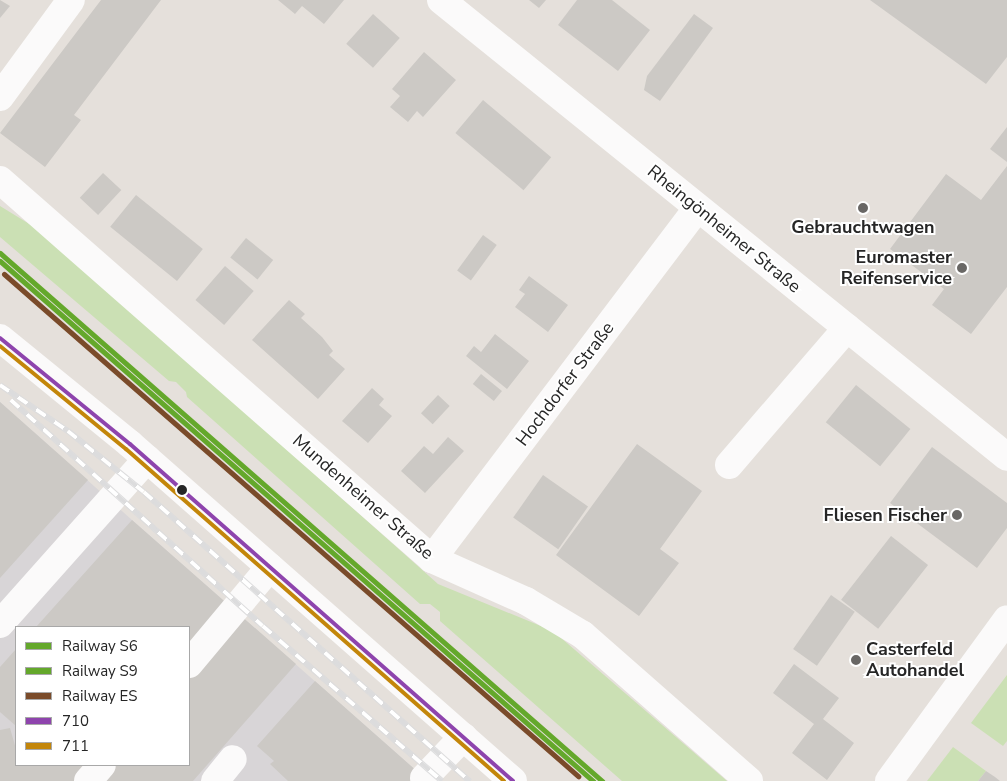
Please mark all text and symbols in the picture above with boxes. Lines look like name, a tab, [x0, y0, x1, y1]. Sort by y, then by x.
street label: Rheingönheimer Straße	[643, 161, 805, 297]
marker: Gebrauchtwagen	[857, 202, 869, 214]
place label: Gebrauchtwagen	[791, 216, 935, 238]
place label: Euromaster Reifenservice	[841, 247, 952, 290]
marker: Euromaster Reifenservice	[956, 262, 968, 274]
street label: Hochdorfer Straße	[511, 318, 619, 450]
street label: Mundenheimer Straße	[288, 430, 438, 564]
unlabelled marker	[177, 485, 187, 495]
place label: Fliesen Fischer	[824, 504, 947, 526]
marker: Fliesen Fischer	[951, 509, 963, 521]
legend	[15, 626, 190, 766]
text: Railway S6	[62, 636, 138, 656]
place label: Casterfeld Autohandel	[866, 639, 964, 682]
marker: Casterfeld Autohandel	[850, 654, 862, 666]
text: Railway S9	[62, 661, 138, 681]
text: Railway ES	[62, 686, 137, 706]
text: 710	[62, 711, 89, 731]
text: 711	[62, 736, 89, 756]

